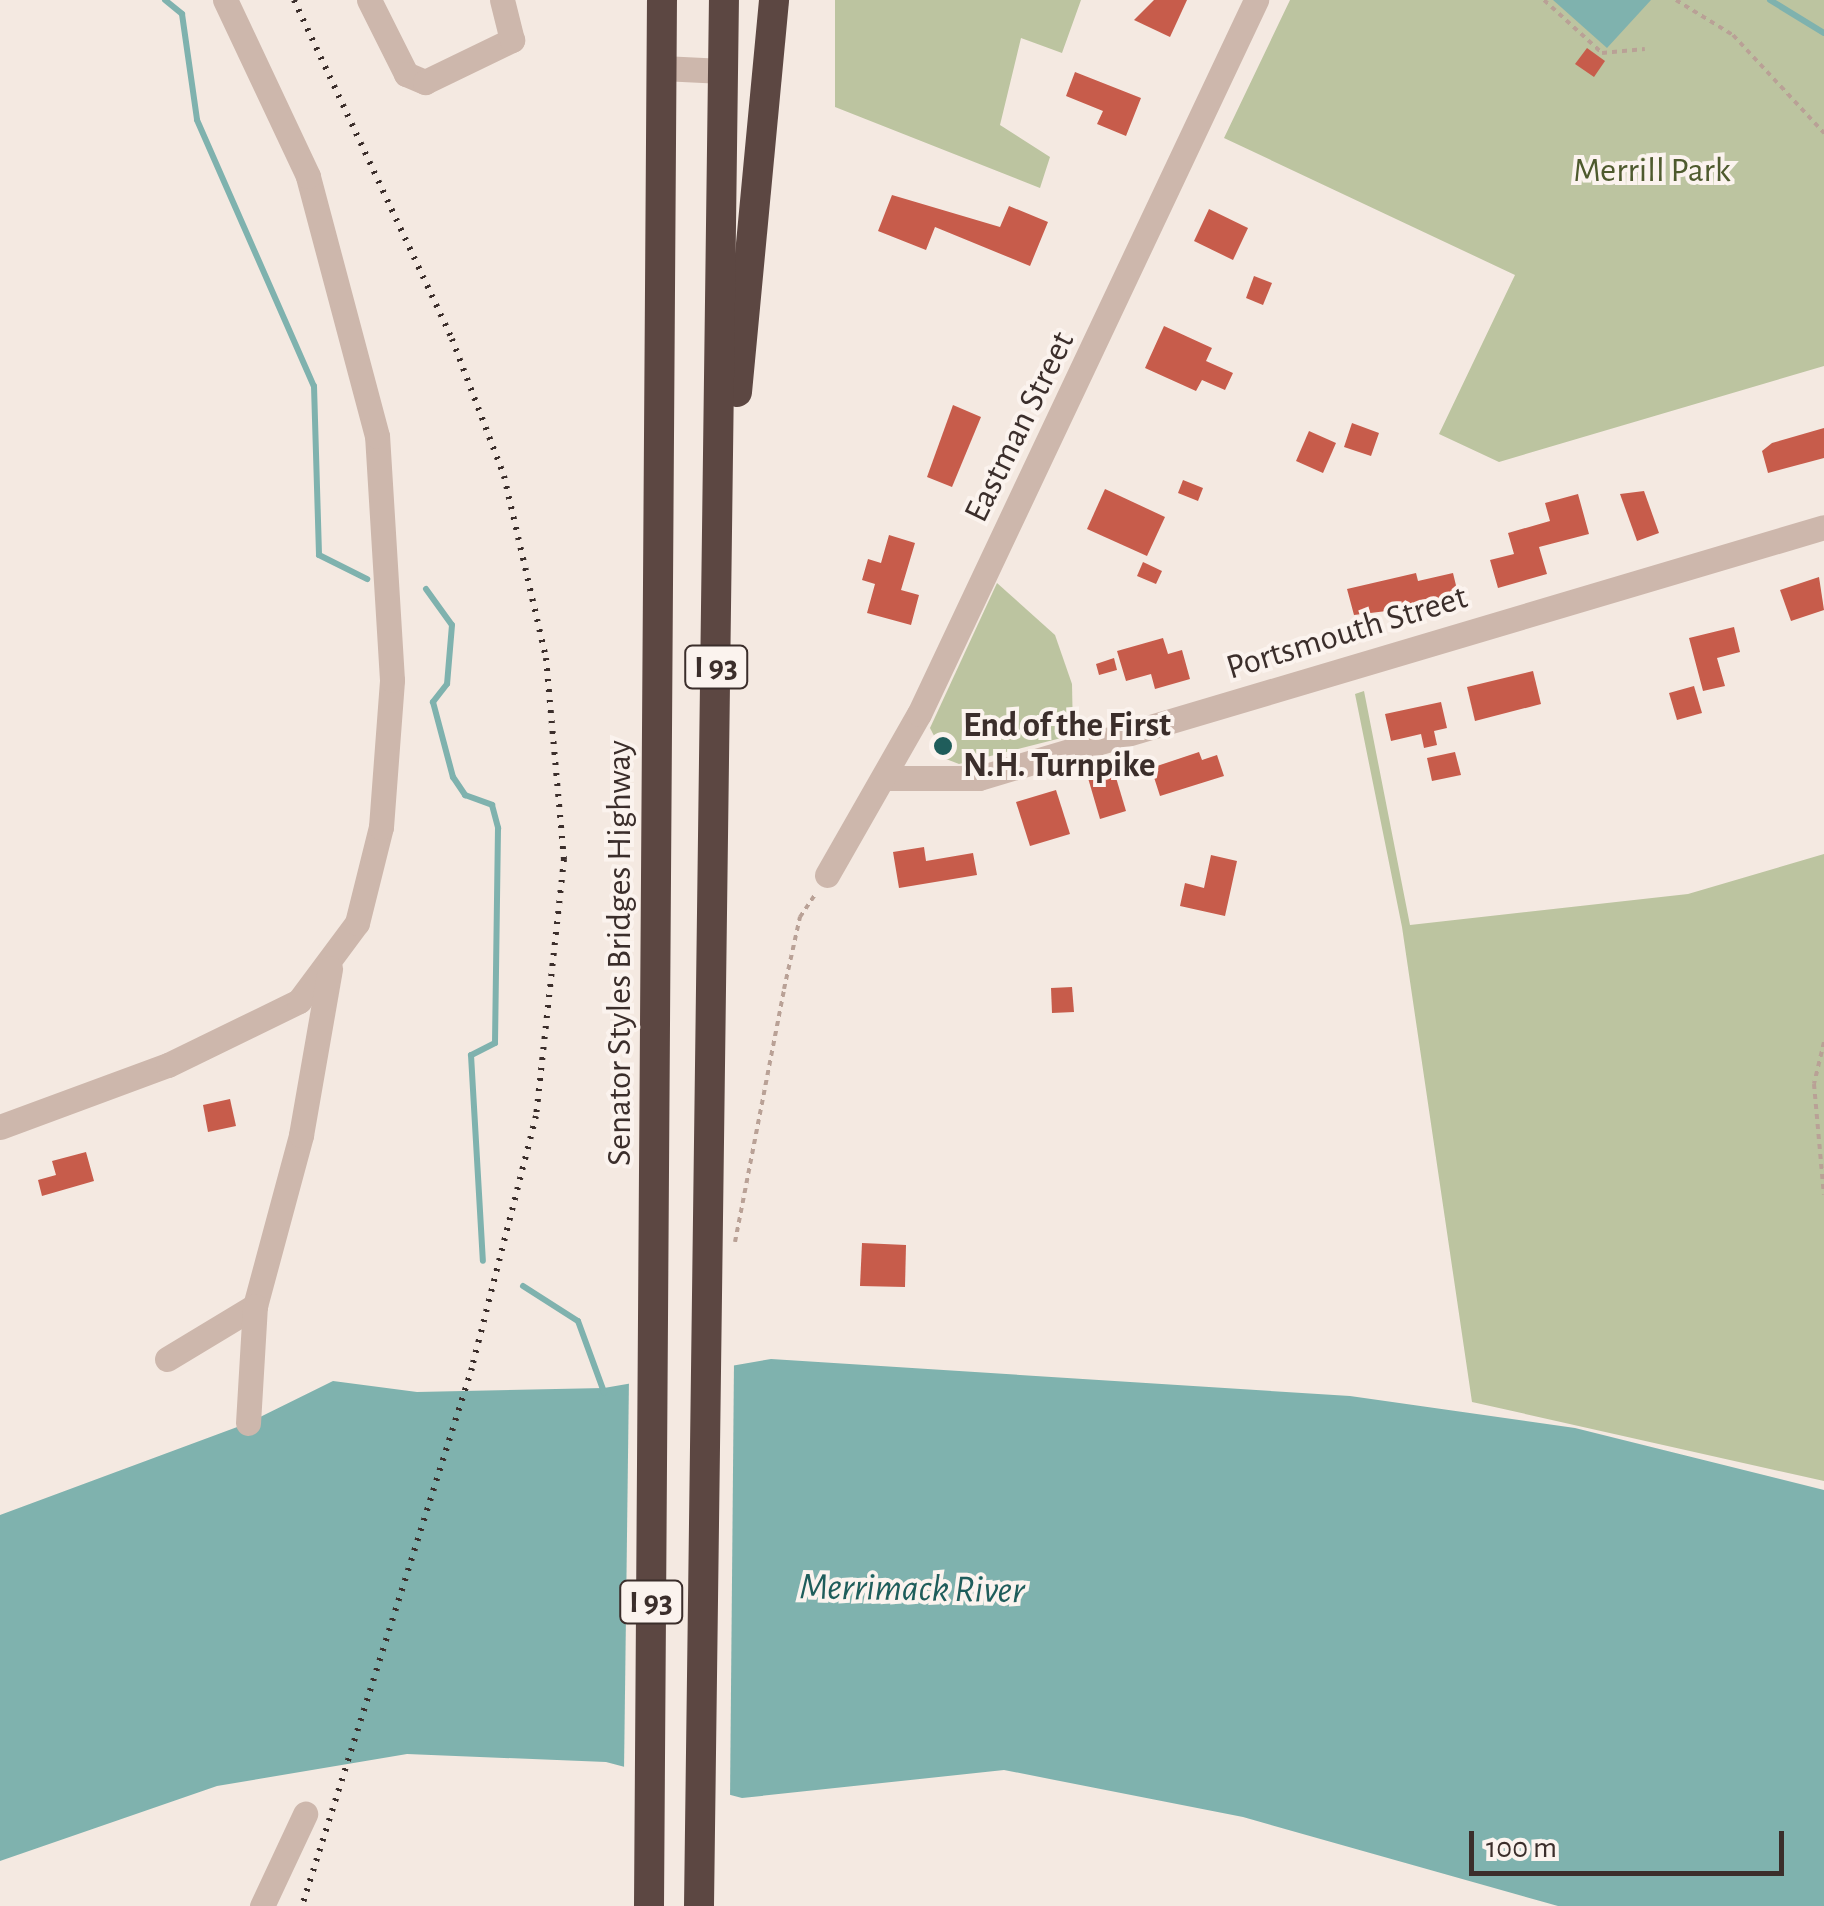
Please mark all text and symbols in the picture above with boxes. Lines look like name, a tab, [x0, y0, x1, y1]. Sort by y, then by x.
park label: Merrill Park	[1573, 150, 1731, 192]
street label: Eastman Street	[956, 325, 1084, 529]
street label: Portsmouth Street	[1222, 576, 1472, 690]
road number: I 93	[684, 640, 748, 694]
place label: End of the First N.H. Turnpike	[963, 705, 1171, 787]
marker: End of the First N.H. Turnpike	[932, 735, 954, 757]
street label: Senator Styles Bridges Highway	[599, 740, 641, 1166]
water label: Merrimack River	[799, 1565, 1025, 1615]
road number: I 93	[618, 1575, 684, 1629]
scale bar	[1474, 1811, 1789, 1873]
text: 100 m	[1486, 1833, 1557, 1863]

